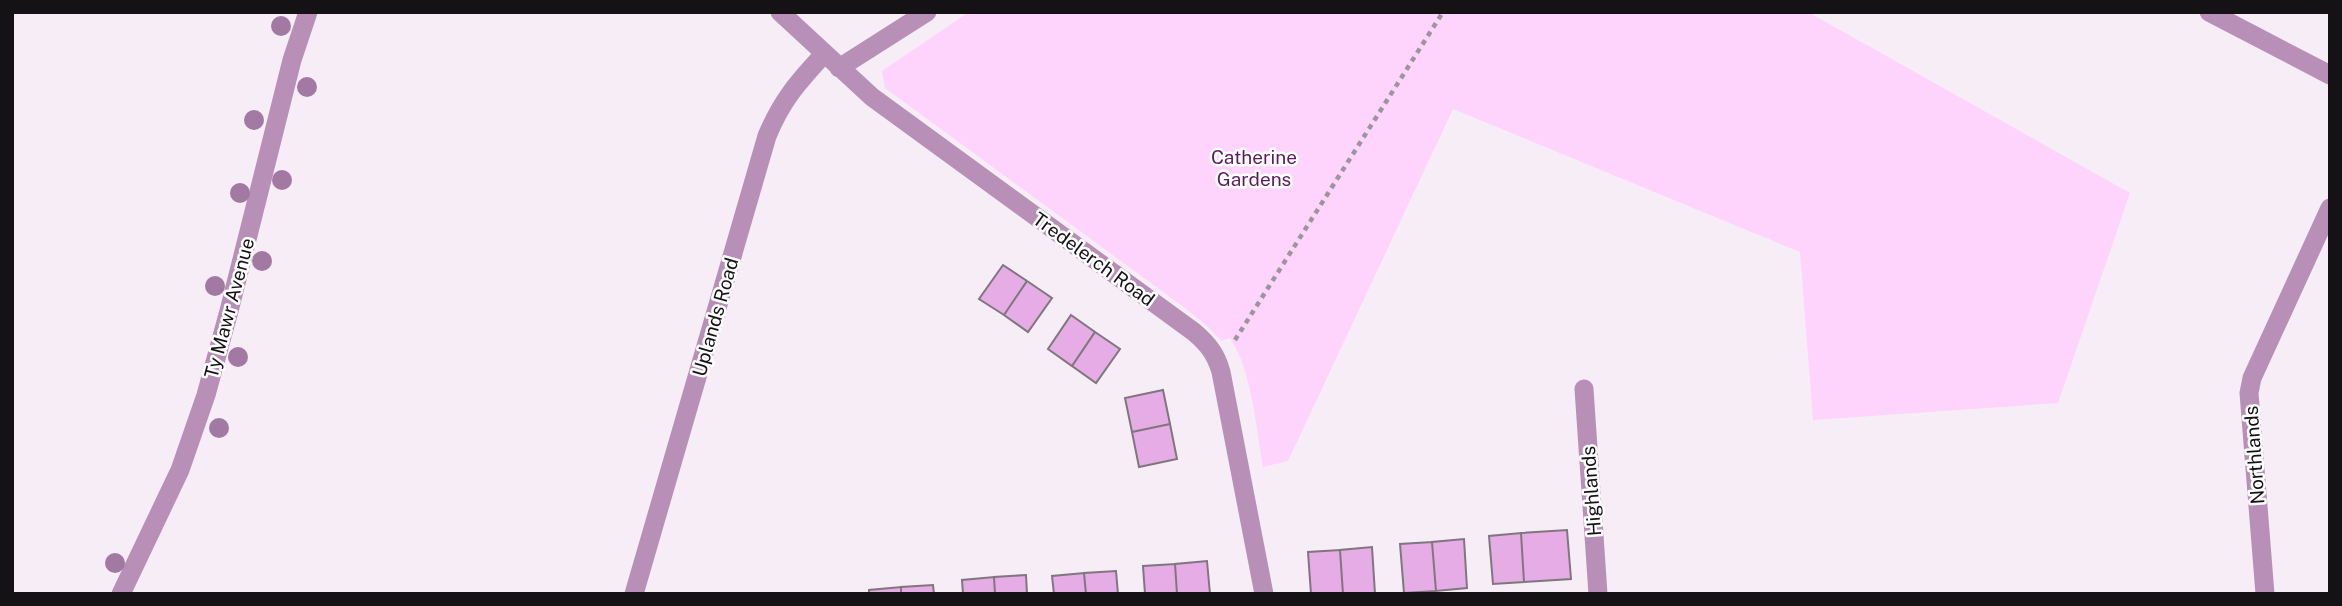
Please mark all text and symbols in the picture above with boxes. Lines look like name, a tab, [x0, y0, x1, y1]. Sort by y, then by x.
park label: Catherine Gardens	[1211, 146, 1297, 190]
street label: Tredelerch Road	[1029, 208, 1159, 310]
street label: Ty Mawr Avenue	[200, 235, 258, 381]
street label: Uplands Road	[688, 255, 742, 379]
street label: Northlands	[2240, 405, 2268, 505]
street label: Highlands	[1577, 445, 1605, 537]

